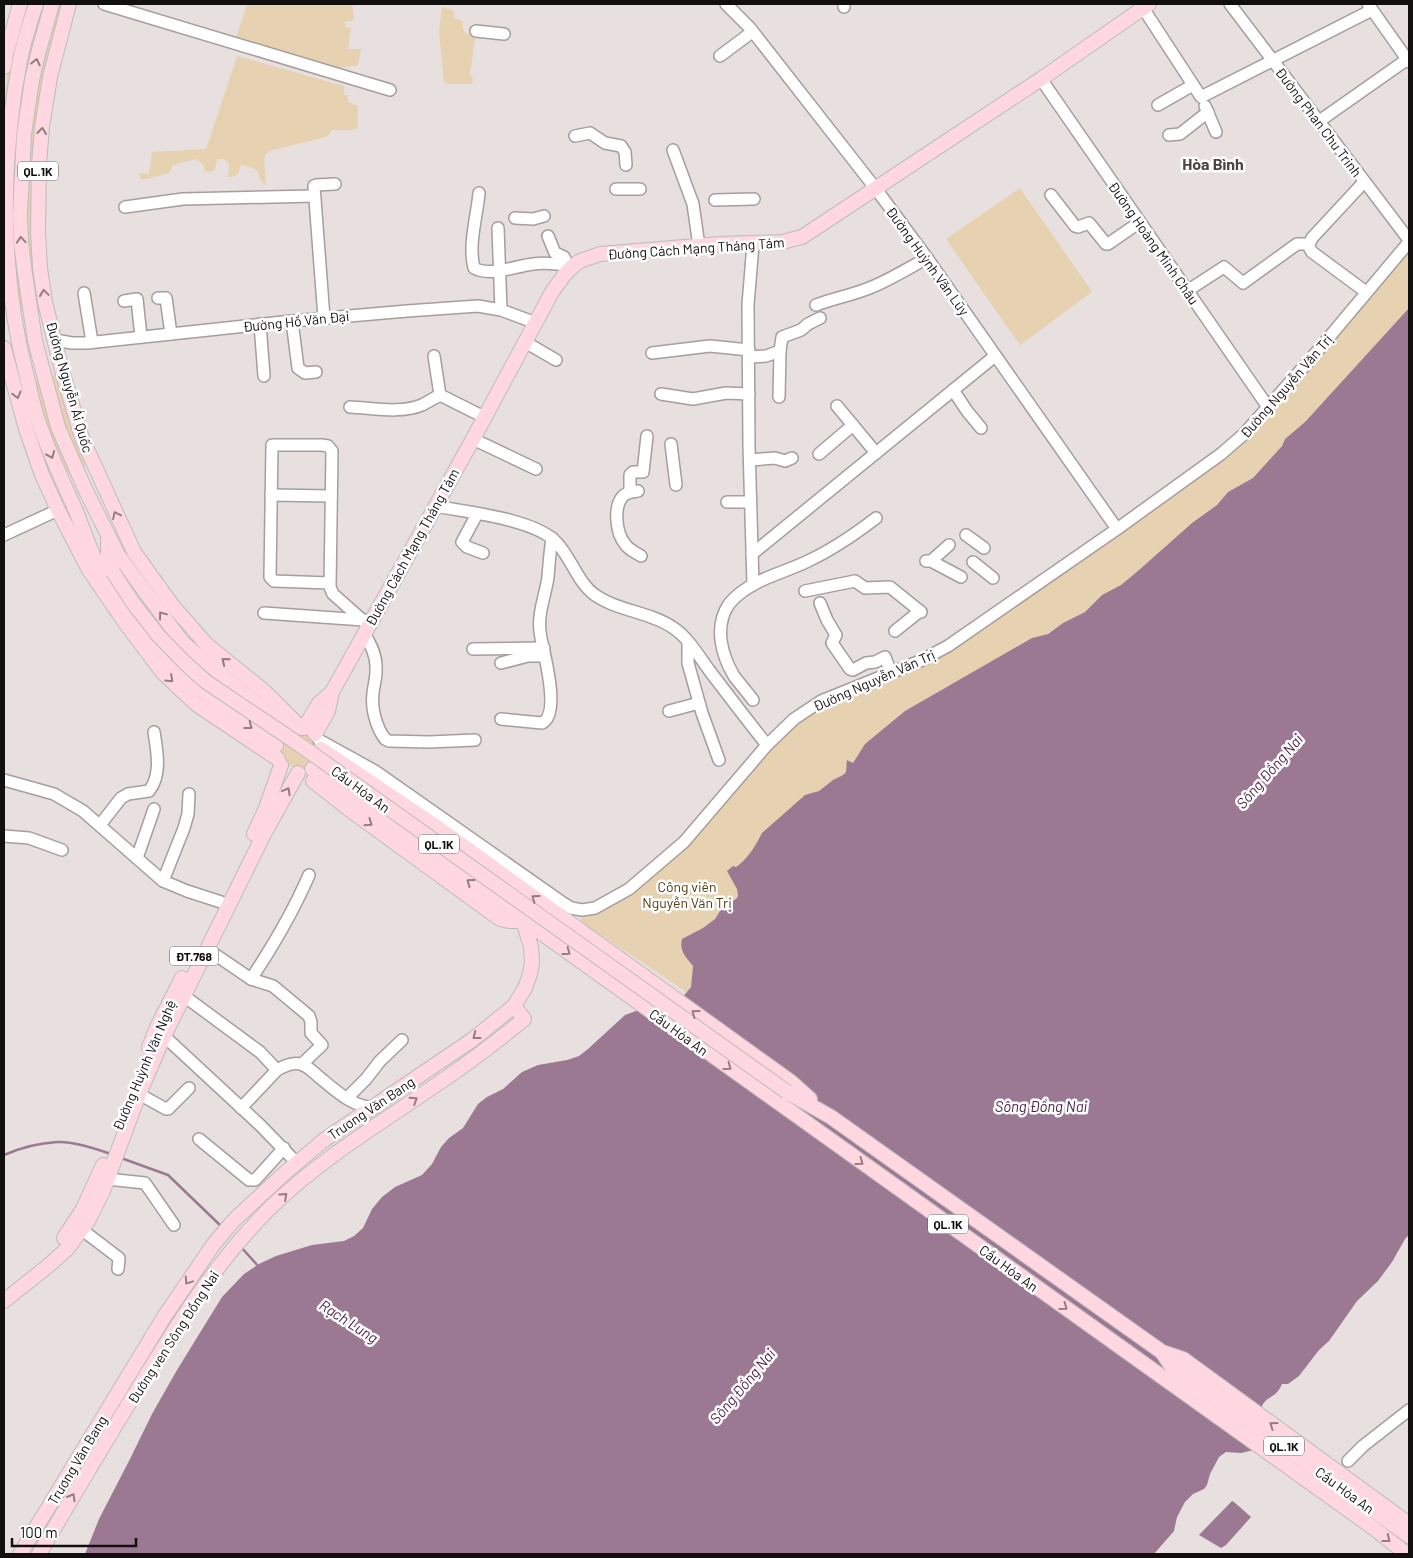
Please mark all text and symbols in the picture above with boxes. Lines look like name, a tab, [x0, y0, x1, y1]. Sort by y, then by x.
one-way arrow	[30, 57, 41, 66]
street label: Đường Phan Chu Trinh	[1272, 64, 1366, 180]
one-way arrow	[36, 127, 47, 135]
district label: Hòa Bình	[1182, 154, 1244, 173]
road number: QL.1K	[18, 162, 58, 180]
street label: Đường Hoàng Minh Châu	[1105, 178, 1203, 308]
street label: Đường Huỳnh Văn Lũy	[883, 203, 973, 319]
street label: Đường Cách Mạng Tháng Tám	[607, 233, 785, 263]
one-way arrow	[16, 236, 27, 244]
one-way arrow	[39, 289, 49, 297]
street label: Đường Hồ Văn Đại	[242, 307, 350, 335]
street label: Đường Nguyễn Ái Quốc	[43, 319, 97, 455]
street label: Đường Nguyễn Văn Trị	[1236, 331, 1336, 441]
one-way arrow	[12, 391, 22, 399]
one-way arrow	[45, 450, 56, 459]
street label: Đường Cách Mạng Tháng Tám	[362, 465, 462, 629]
one-way arrow	[112, 511, 123, 520]
one-way arrow	[159, 612, 168, 621]
street label: Đường Nguyễn Văn Trị	[810, 645, 938, 715]
one-way arrow	[222, 658, 231, 666]
one-way arrow	[164, 673, 173, 682]
one-way arrow	[243, 720, 253, 729]
water label: Sông Đồng Nai	[1232, 730, 1306, 812]
street label: Cầu Hóa An	[328, 762, 394, 816]
one-way arrow	[281, 787, 291, 796]
one-way arrow	[363, 817, 373, 826]
road number: QL.1K	[419, 834, 459, 854]
park label: Công viên Nguyễn Văn Trị	[642, 878, 732, 911]
one-way arrow	[466, 879, 476, 888]
one-way arrow	[532, 895, 541, 903]
road number: ĐT.768	[170, 946, 218, 966]
one-way arrow	[561, 947, 570, 955]
street label: Đường Huỳnh Văn Nghệ	[109, 997, 179, 1133]
street label: Cầu Hóa An	[646, 1005, 712, 1059]
one-way arrow	[691, 1010, 701, 1019]
one-way arrow	[473, 1031, 482, 1040]
one-way arrow	[722, 1061, 732, 1070]
street label: Trương Văn Bang	[324, 1073, 418, 1143]
one-way arrow	[408, 1097, 418, 1106]
water label: Sông Đồng Nai	[995, 1097, 1088, 1115]
one-way arrow	[854, 1156, 864, 1165]
one-way arrow	[278, 1193, 287, 1202]
road number: QL.1K	[928, 1214, 968, 1234]
street label: Cầu Hóa An	[976, 1241, 1042, 1295]
street label: Đường ven Sông Đồng Nai	[124, 1267, 222, 1407]
one-way arrow	[185, 1275, 194, 1285]
water label: Rạch Lung	[316, 1295, 382, 1347]
one-way arrow	[1058, 1301, 1067, 1310]
water label: Sông Đồng Nai	[705, 1345, 779, 1427]
street label: Trương Văn Bang	[44, 1412, 110, 1508]
one-way arrow	[1269, 1422, 1279, 1431]
road number: QL.1K	[1264, 1436, 1304, 1455]
street label: Cầu Hóa An	[1312, 1463, 1378, 1517]
one-way arrow	[66, 1493, 76, 1502]
scale bar	[12, 1516, 136, 1548]
text: 100 m	[20, 1523, 58, 1541]
one-way arrow	[1382, 1533, 1391, 1542]

